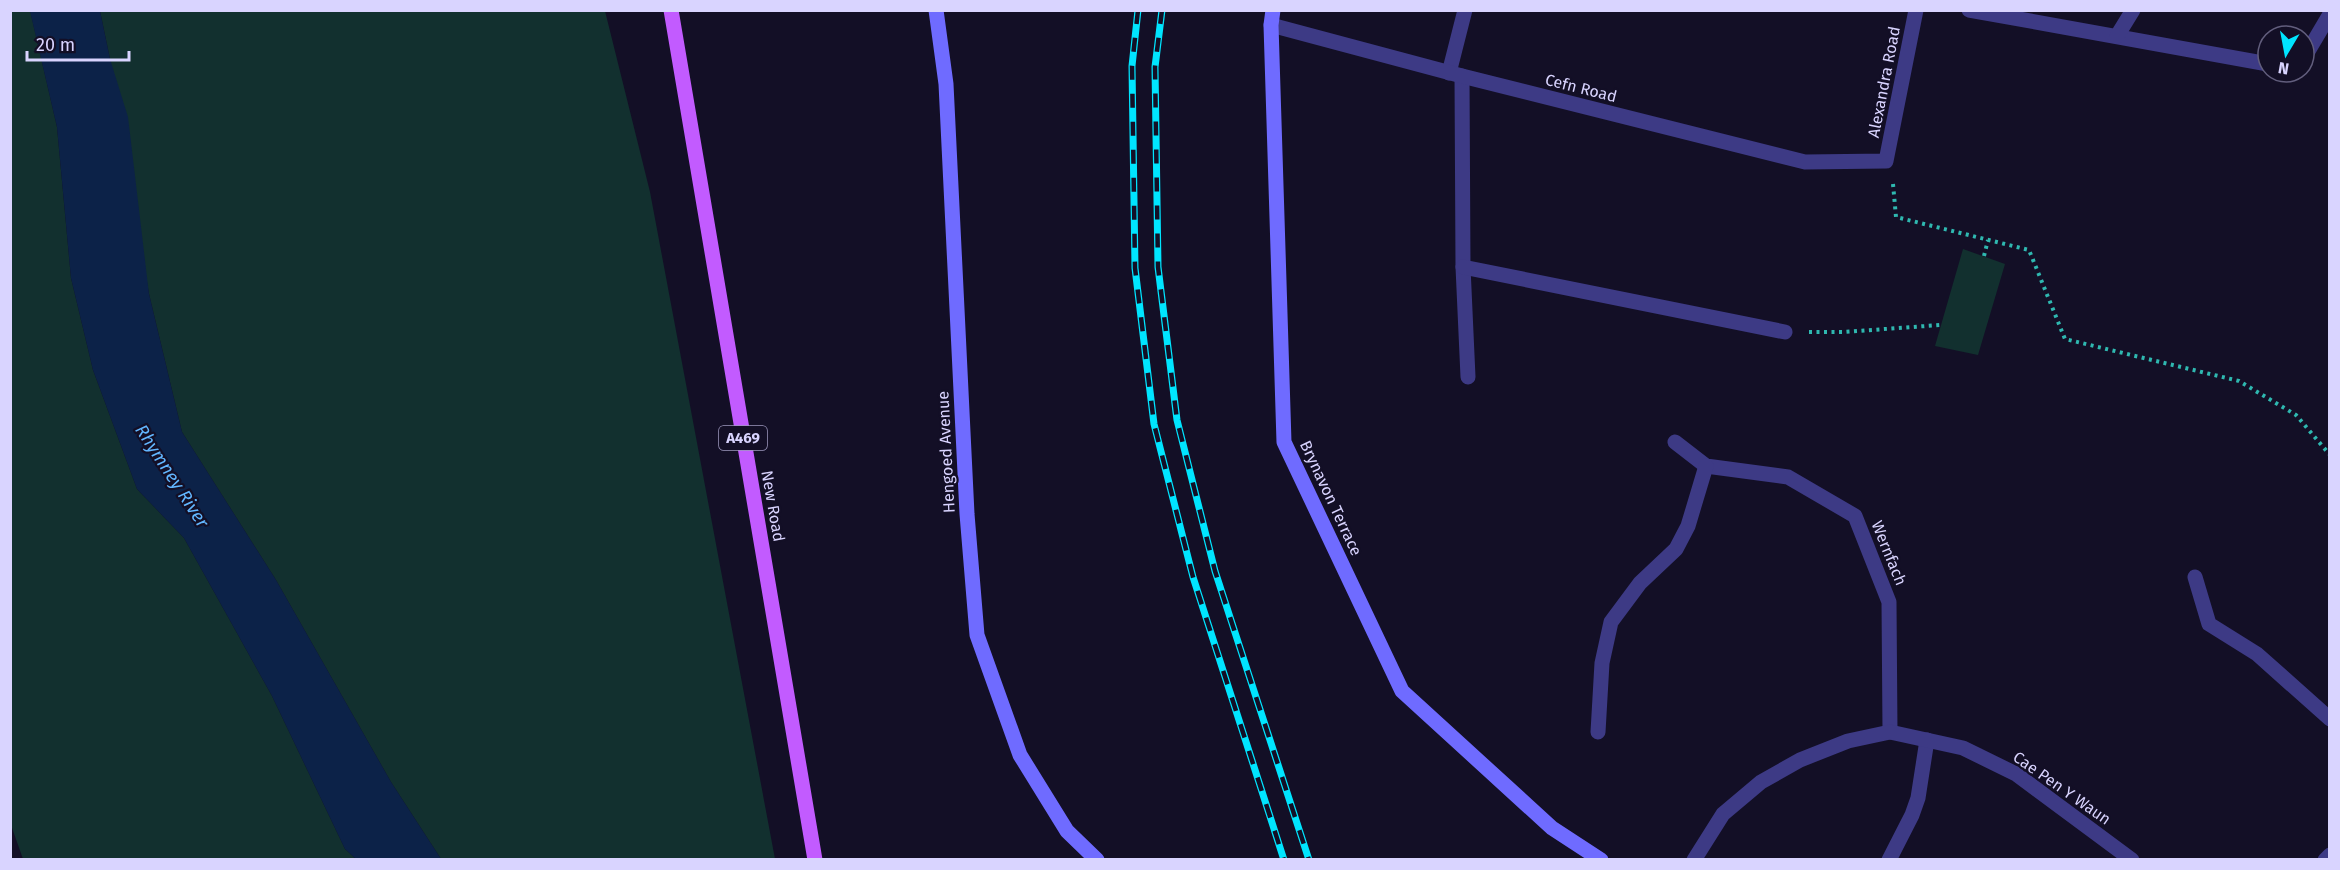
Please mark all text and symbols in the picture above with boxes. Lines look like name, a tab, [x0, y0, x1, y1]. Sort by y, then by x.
scale bar	[27, 24, 129, 62]
north arrow	[2256, 24, 2316, 84]
street label: Alexandra Road	[1864, 25, 1904, 139]
text: 20 m	[36, 34, 75, 56]
text: N	[2277, 58, 2290, 79]
street label: Cefn Road	[1543, 70, 1619, 106]
street label: Hengoed Avenue	[933, 391, 959, 513]
water label: Rhymney River	[130, 420, 214, 533]
road number: A469	[719, 426, 767, 450]
street label: Brynavon Terrace	[1296, 437, 1366, 559]
street label: New Road	[757, 469, 789, 543]
street label: Wernfach	[1867, 518, 1911, 588]
street label: Cae Pen Y Waun	[2010, 747, 2114, 829]

